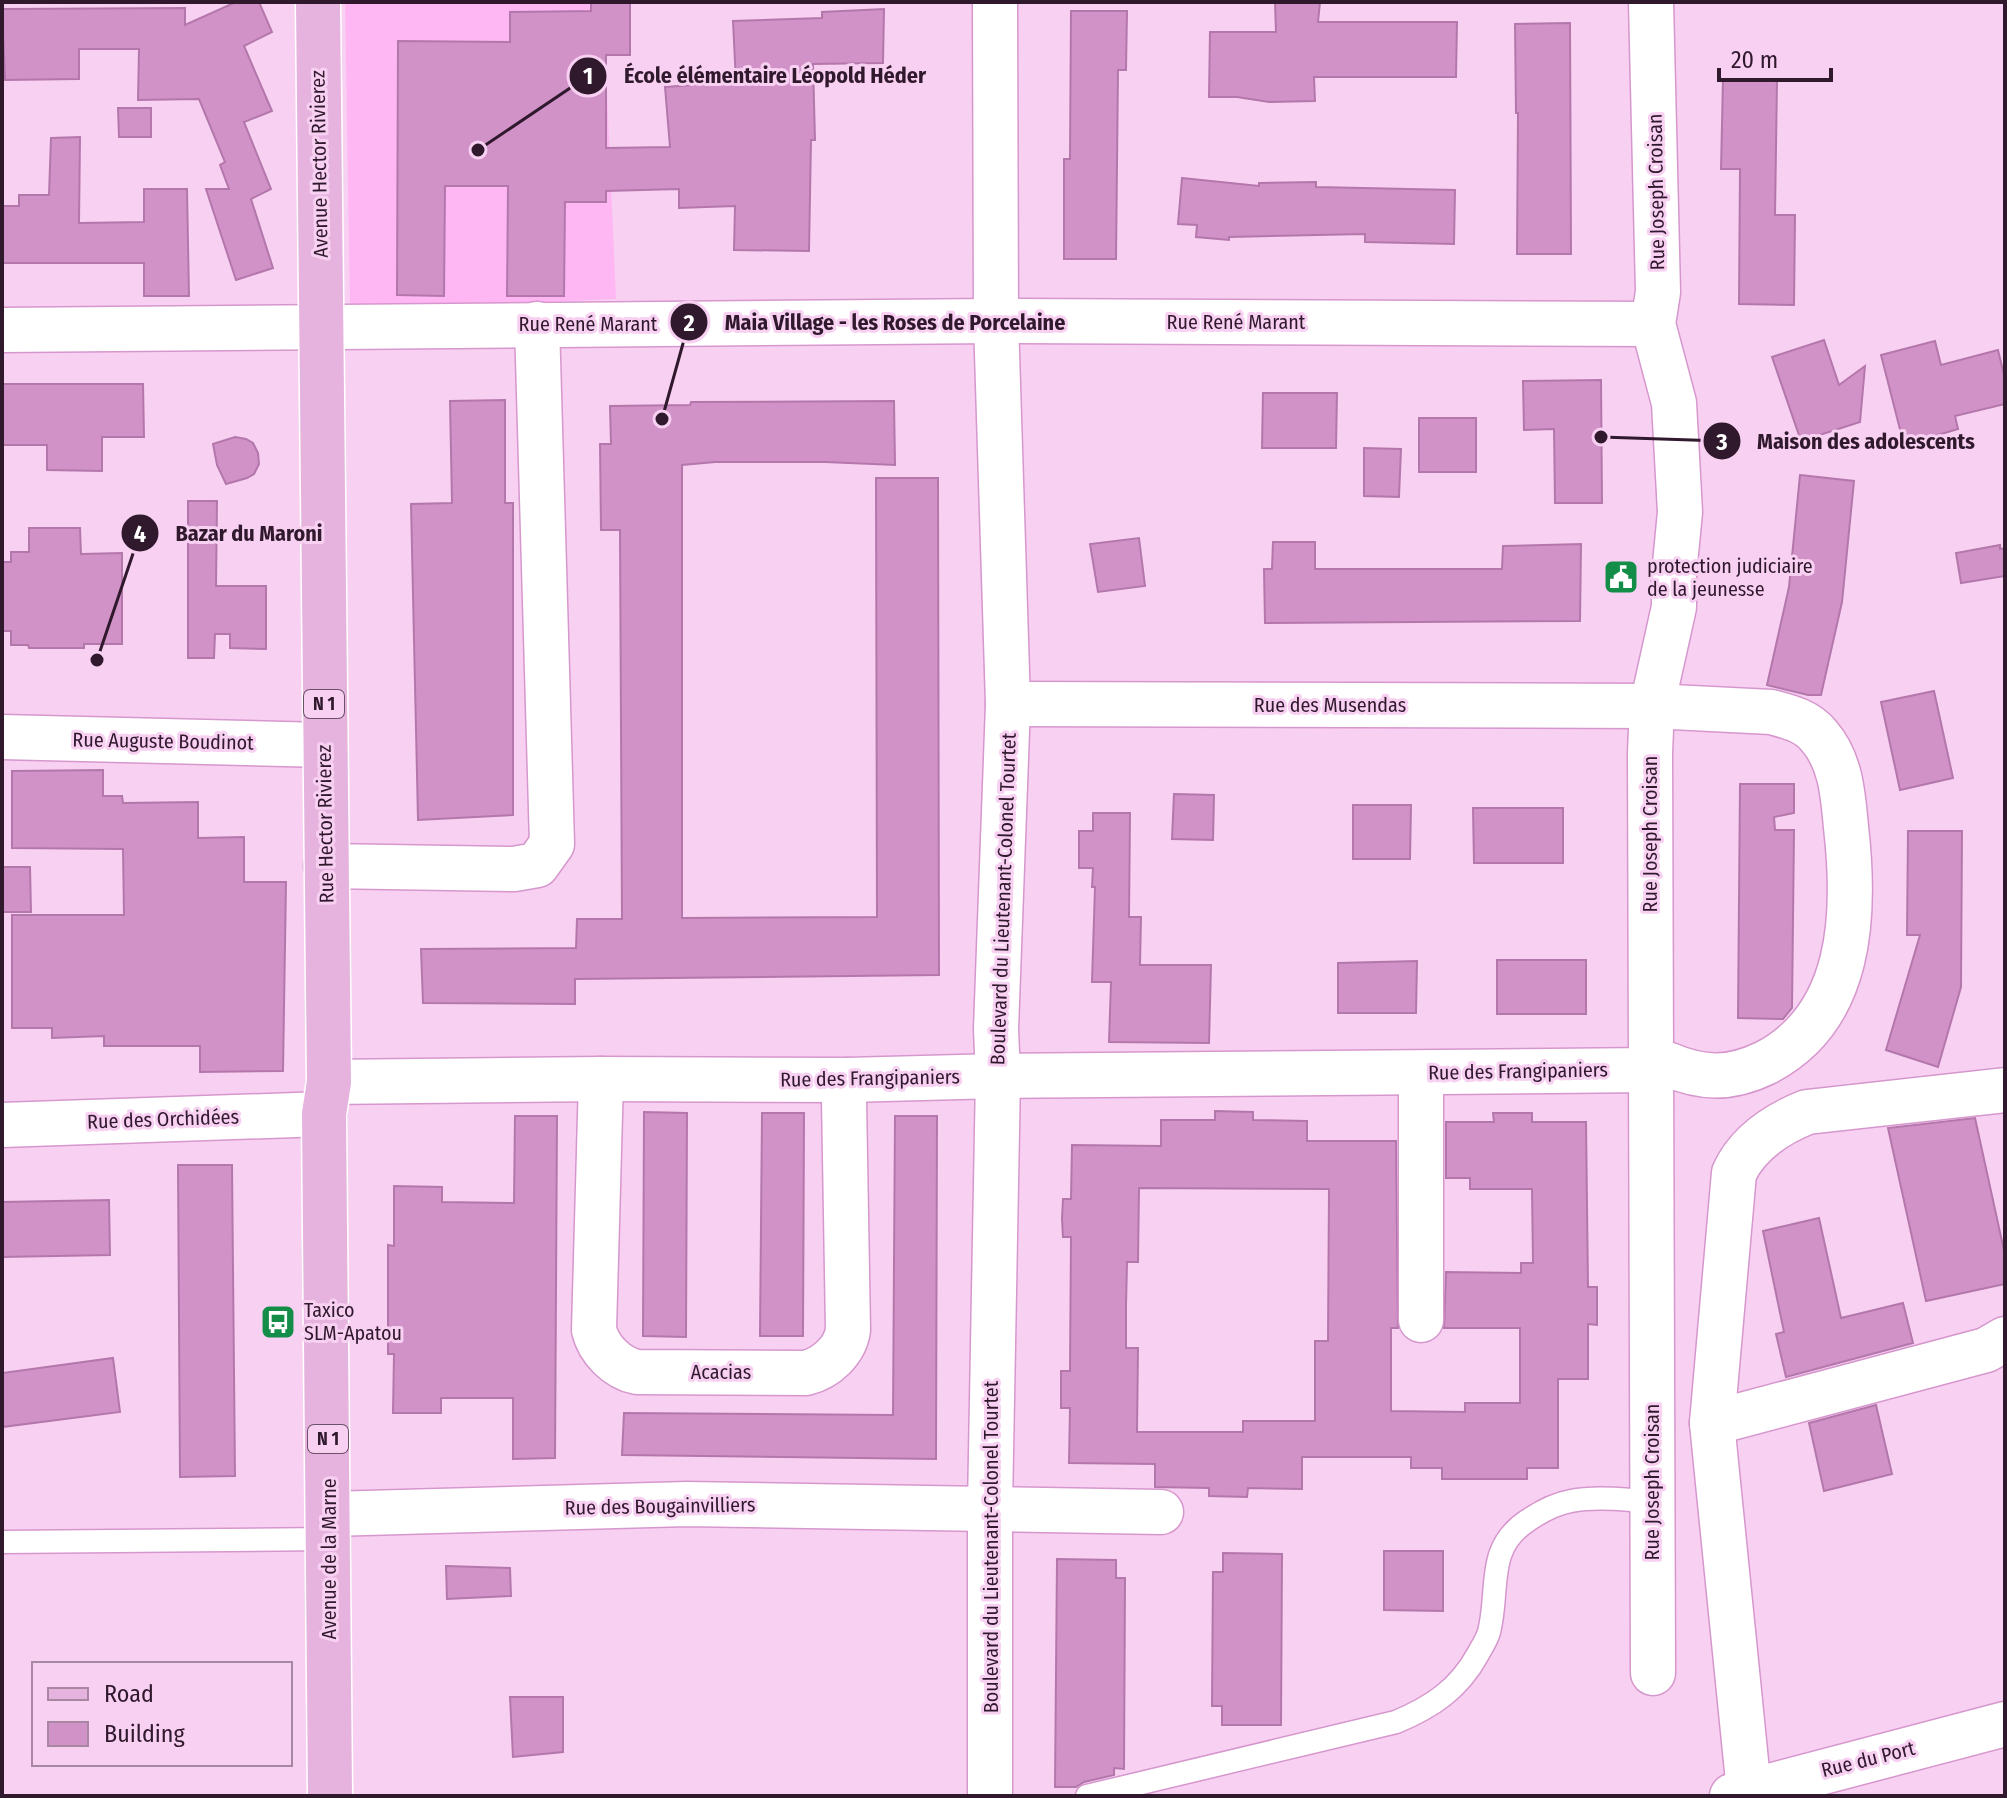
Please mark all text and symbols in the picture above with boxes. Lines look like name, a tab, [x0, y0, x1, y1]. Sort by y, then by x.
scale bar	[1719, 32, 1831, 82]
text: 20 m	[1731, 46, 1778, 74]
callout: École élémentaire Léopold Héder	[568, 53, 942, 99]
text: 1	[583, 62, 593, 90]
text: École élémentaire Léopold Héder	[624, 62, 927, 89]
street label: Avenue Hector Rivierez	[305, 70, 333, 258]
street label: Rue Joseph Croisan	[1643, 113, 1669, 271]
callout: Maia Village - les Roses de Porcelaine	[669, 299, 1081, 345]
text: 2	[682, 309, 695, 337]
text: Maia Village - les Roses de Porcelaine	[725, 309, 1065, 336]
street label: Rue René Marant	[1167, 310, 1306, 334]
street label: Rue René Marant	[519, 312, 658, 336]
callout: Maison des adolescents	[1702, 418, 1991, 464]
text: 3	[1715, 428, 1728, 456]
text: Maison des adolescents	[1757, 428, 1975, 455]
callout: Bazar du Maroni	[120, 510, 339, 556]
text: 4	[134, 520, 146, 548]
text: Bazar du Maroni	[176, 520, 322, 547]
place label: protection judiciaire de la jeunesse	[1647, 554, 1813, 601]
public building icon: protection judiciaire de la jeunesse	[1602, 558, 1640, 596]
road number: N 1	[304, 690, 344, 718]
street label: Rue des Musendas	[1254, 693, 1406, 717]
street label: Rue Auguste Boudinot	[72, 727, 254, 755]
street label: Boulevard du Lieutenant-Colonel Tourtet	[985, 732, 1021, 1066]
street label: Rue Hector Rivierez	[312, 744, 338, 904]
street label: Rue Joseph Croisan	[1638, 756, 1662, 912]
street label: Rue des Frangipaniers	[1428, 1057, 1608, 1085]
street label: Rue des Frangipaniers	[780, 1064, 960, 1092]
street label: Rue des Orchidées	[87, 1104, 239, 1134]
place label: Taxico SLM-Apatou	[304, 1298, 402, 1345]
bus stop icon: Taxico SLM-Apatou	[259, 1303, 297, 1341]
street label: Acacias	[691, 1360, 751, 1384]
street label: Boulevard du Lieutenant-Colonel Tourtet	[979, 1380, 1003, 1713]
street label: Rue Joseph Croisan	[1640, 1404, 1664, 1560]
road number: N 1	[308, 1425, 348, 1453]
street label: Avenue de la Marne	[317, 1478, 341, 1640]
street label: Rue des Bougainvilliers	[564, 1492, 756, 1520]
legend	[32, 1662, 292, 1766]
text: Road	[104, 1680, 154, 1708]
text: Building	[104, 1720, 186, 1748]
street label: Rue du Port	[1819, 1736, 1918, 1782]

